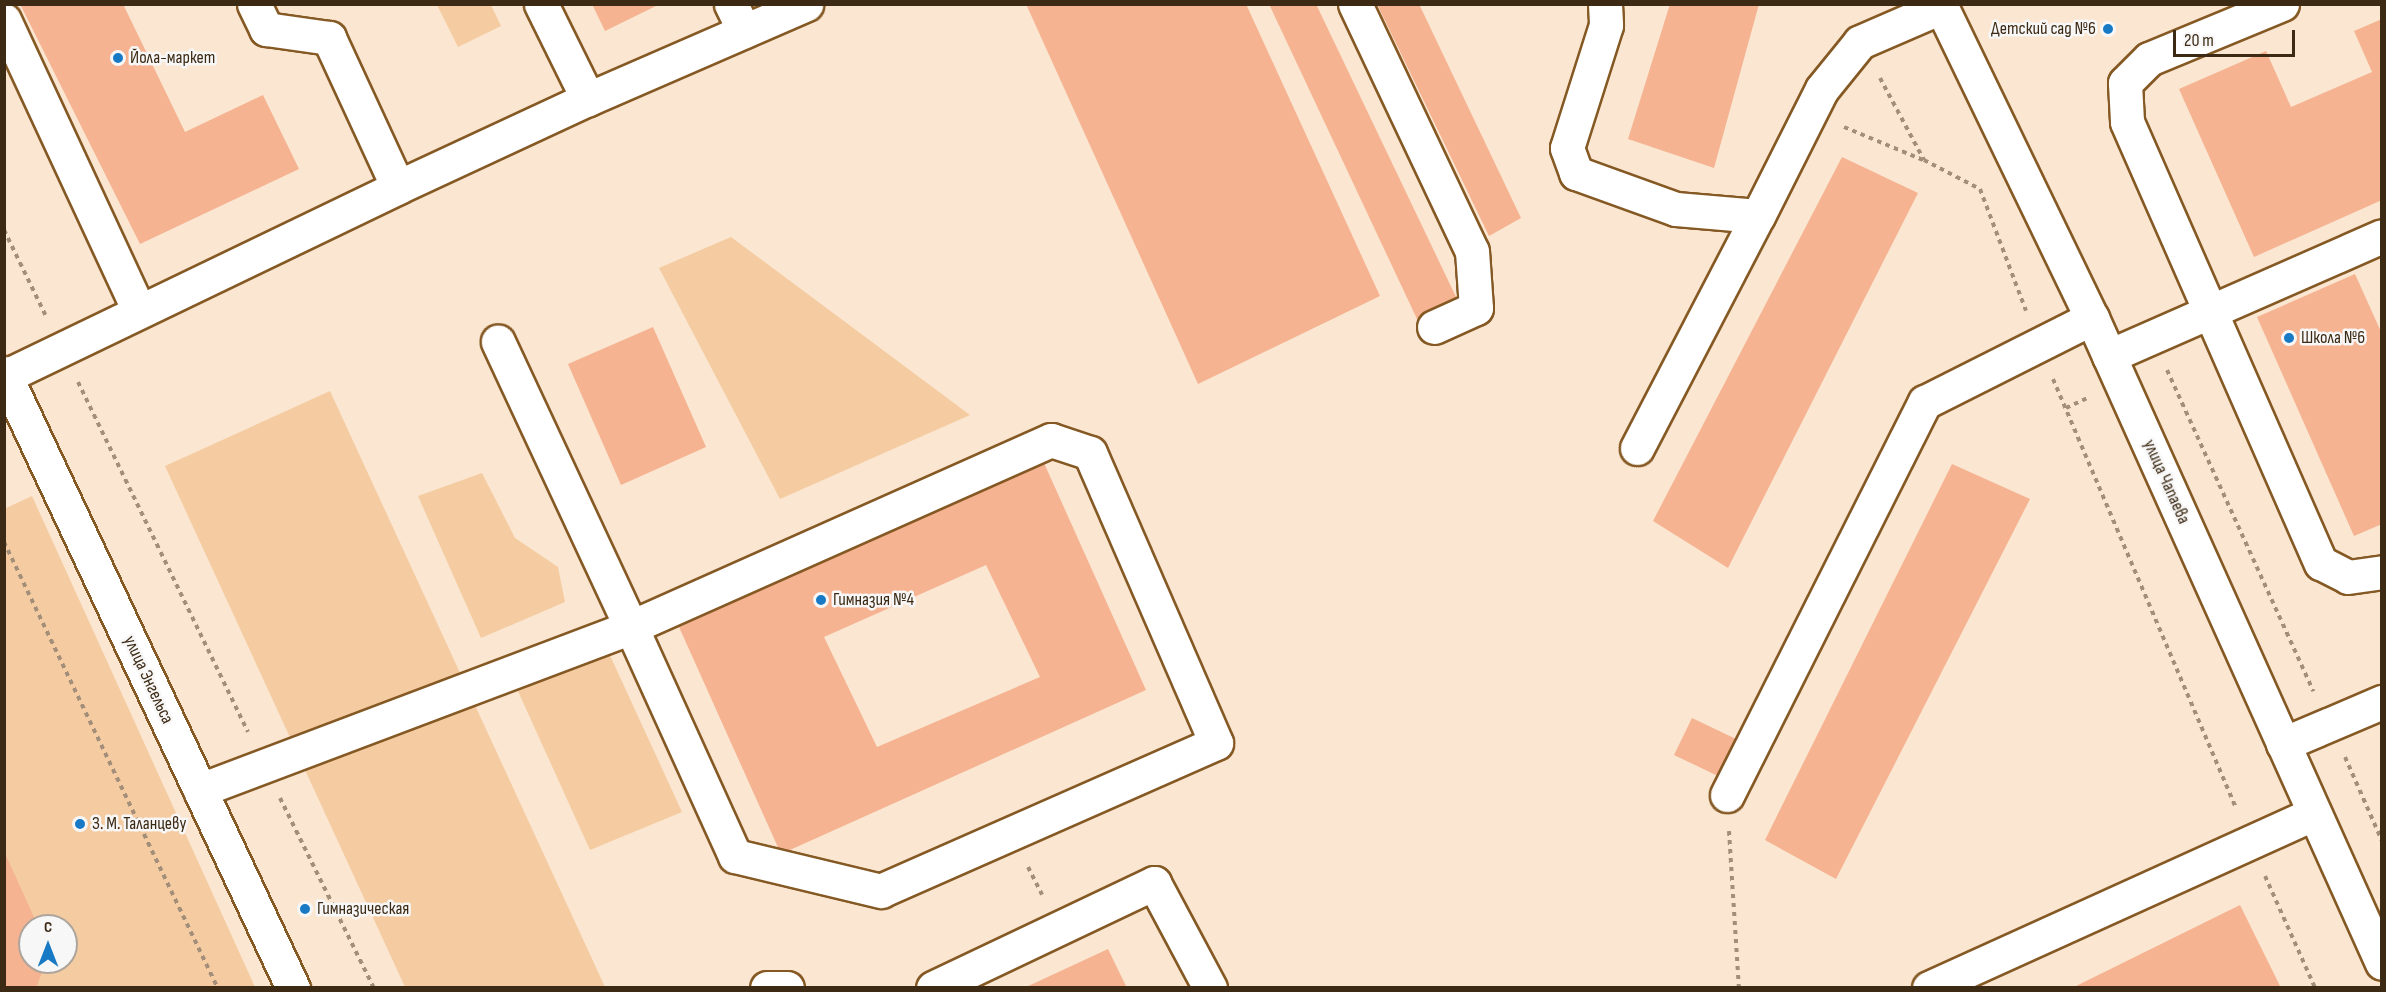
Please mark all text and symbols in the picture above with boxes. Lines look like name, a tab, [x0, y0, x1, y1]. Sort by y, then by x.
place label: Детский сад №6	[1991, 18, 2096, 40]
scale bar	[2176, 18, 2298, 56]
marker: Детский сад №6	[2101, 22, 2115, 36]
text: 20 m	[2184, 30, 2214, 51]
place label: Йола-маркет	[130, 47, 215, 69]
marker: Йола-маркет	[111, 51, 125, 65]
place label: Школа №6	[2301, 327, 2365, 349]
marker: Школа №6	[2282, 331, 2296, 345]
street label: улица Чапаева	[2138, 437, 2194, 527]
place label: Гимназия №4	[833, 589, 914, 611]
marker: Гимназия №4	[814, 593, 828, 607]
street label: улица Энгельса	[118, 633, 178, 727]
place label: З. М. Таланцеву	[92, 813, 186, 835]
marker: З. М. Таланцеву	[73, 817, 87, 831]
place label: Гимназическая	[317, 898, 409, 920]
marker: Гимназическая	[298, 902, 312, 916]
north arrow	[18, 914, 78, 974]
text: С	[44, 918, 52, 937]

